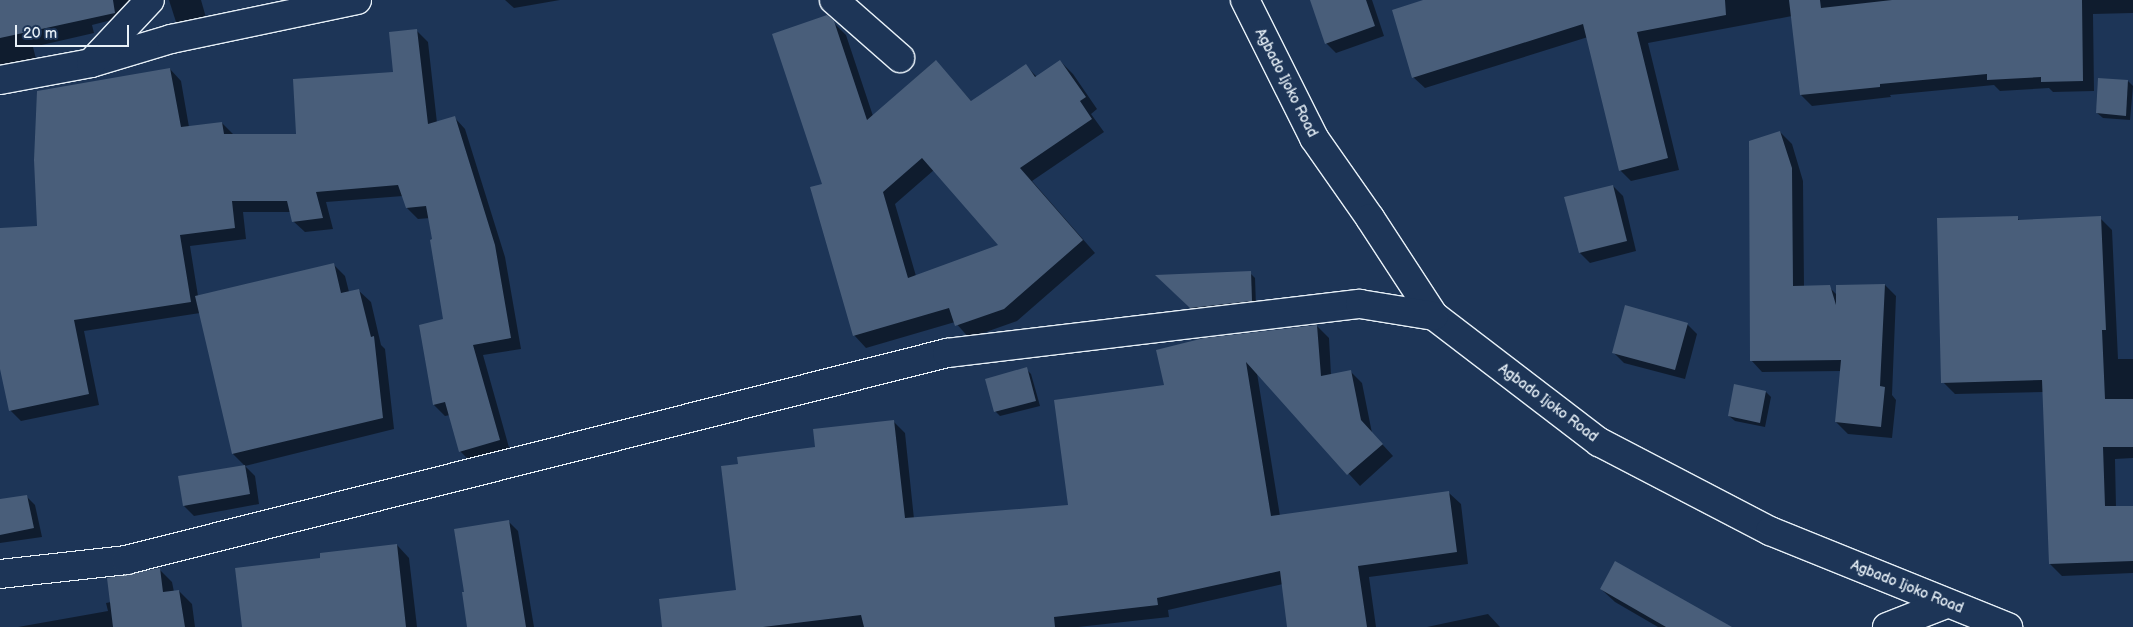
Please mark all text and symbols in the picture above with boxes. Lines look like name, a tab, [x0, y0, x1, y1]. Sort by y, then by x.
scale bar	[18, 15, 131, 47]
text: 20 m	[23, 24, 57, 43]
street label: Agbado Ijoko Road	[1251, 26, 1321, 140]
street label: Agbado Ijoko Road	[1495, 360, 1601, 446]
street label: Agbado Ijoko Road	[1848, 557, 1966, 617]

